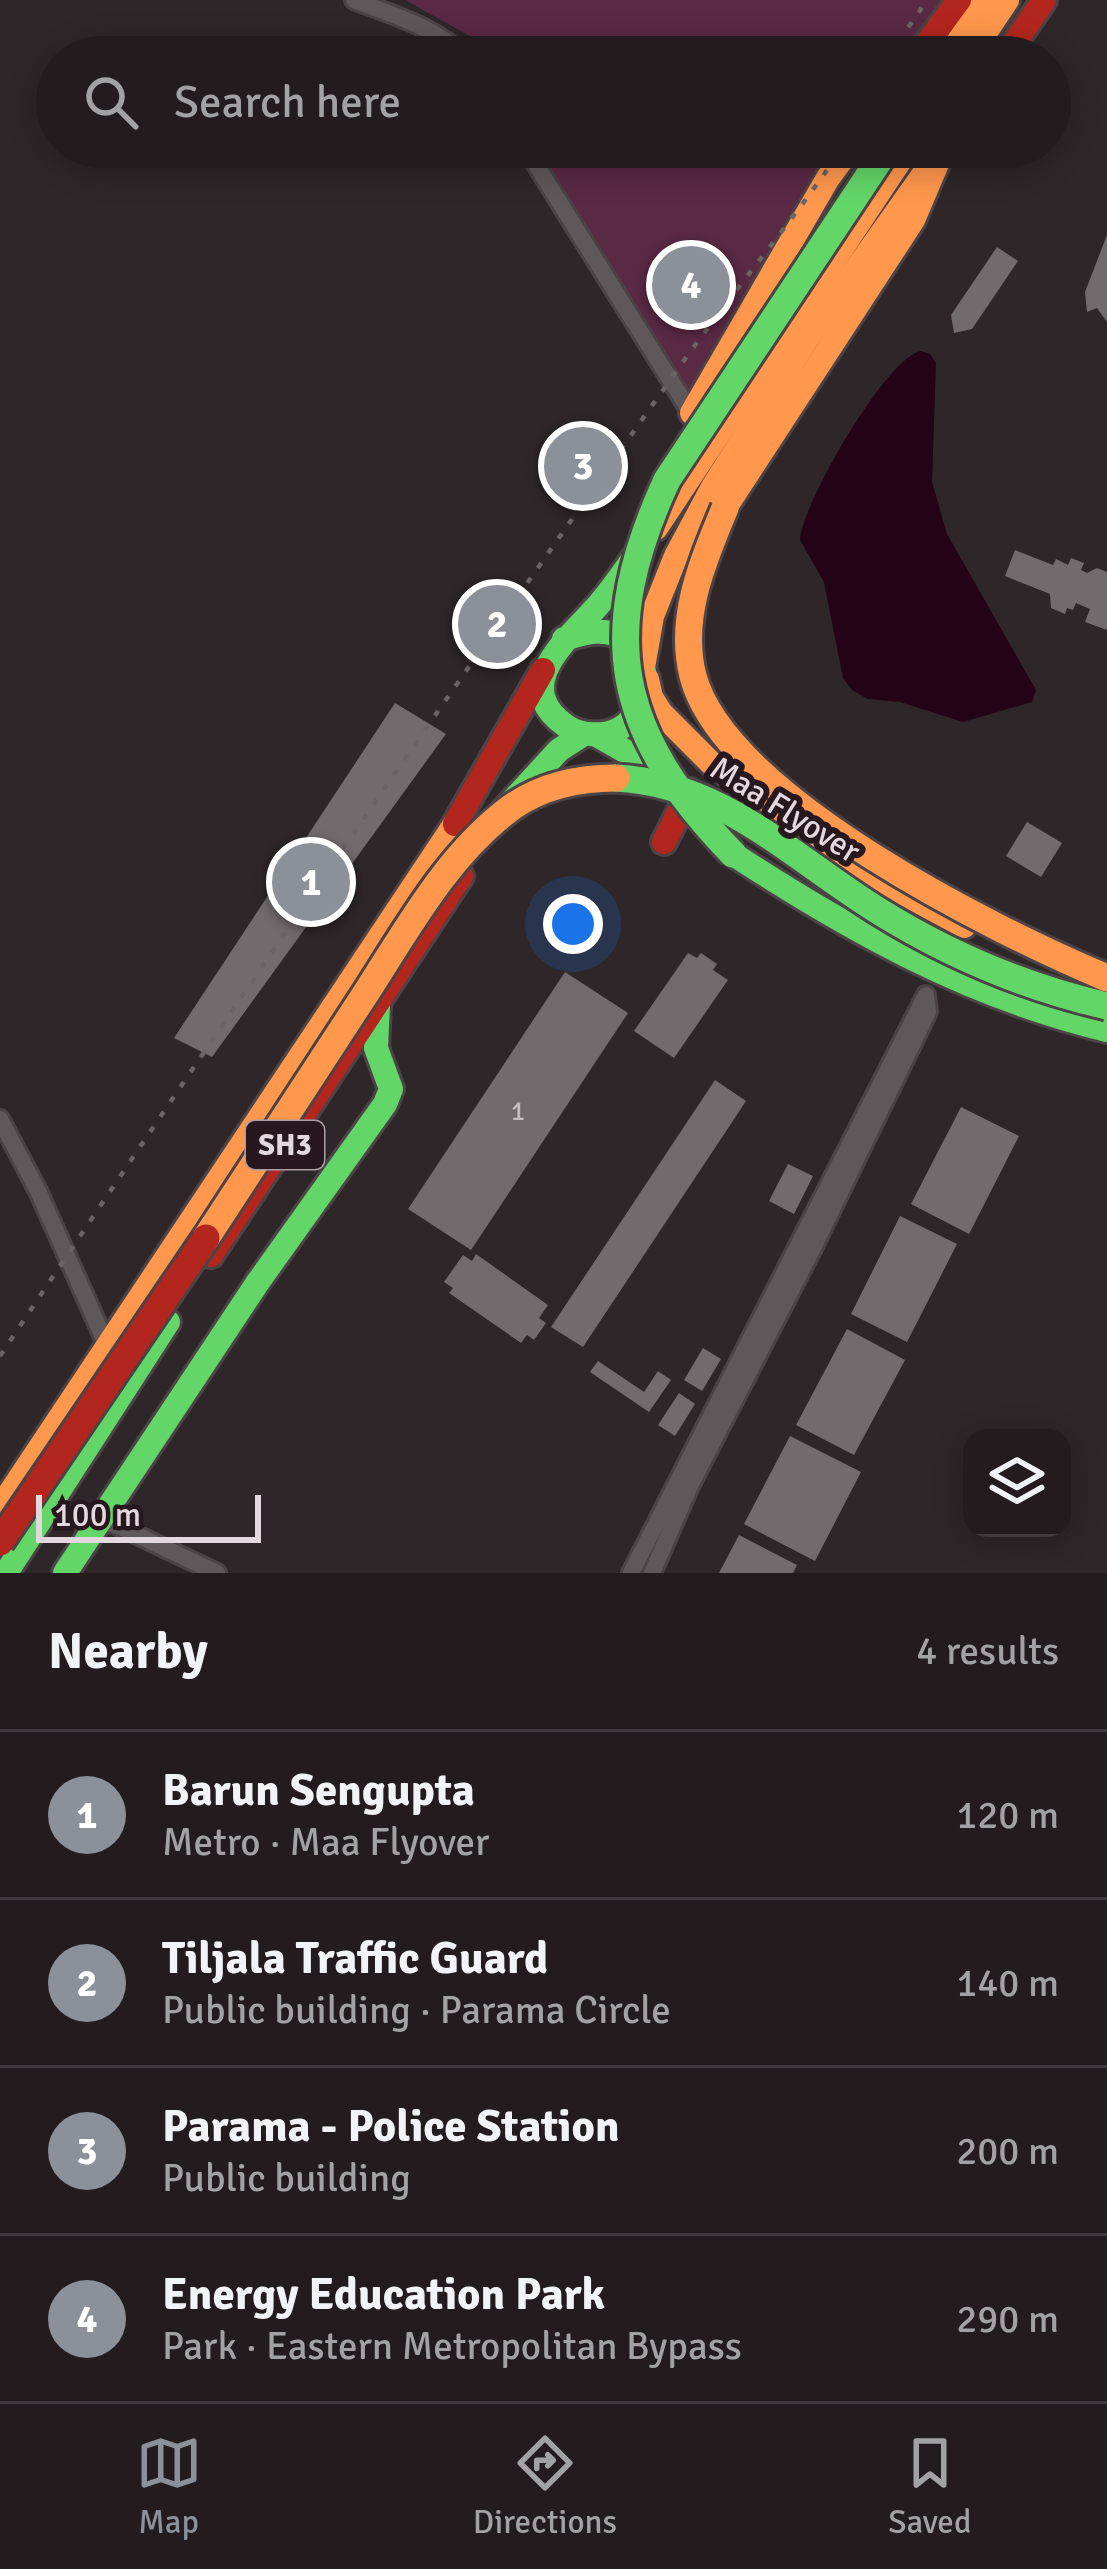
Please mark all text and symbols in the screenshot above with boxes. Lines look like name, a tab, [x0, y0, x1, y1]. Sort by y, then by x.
search box	[36, 36, 1071, 168]
icon: search	[78, 69, 144, 135]
text: Search here	[174, 75, 401, 130]
pin: 4	[652, 240, 730, 330]
pin: 3	[544, 421, 622, 511]
pin: 2	[458, 579, 536, 669]
street label: Maa Flyover	[702, 748, 868, 872]
pin: 1	[272, 837, 350, 927]
your location	[543, 894, 603, 954]
house number: 1	[511, 1095, 525, 1128]
road number: SH3	[246, 1121, 324, 1169]
map controls	[963, 1429, 1071, 1537]
button: layers	[963, 1429, 1071, 1537]
scale bar	[36, 1489, 261, 1542]
text: 100 m	[54, 1495, 141, 1536]
text: Nearby	[48, 1620, 208, 1683]
text: 4 results	[916, 1627, 1059, 1675]
text: Barun Sengupta	[162, 1763, 475, 1818]
text: 1	[76, 1791, 98, 1839]
text: 120 m	[956, 1791, 1059, 1839]
text: Metro · Maa Flyover	[162, 1818, 489, 1866]
text: Tiljala Traffic Guard	[162, 1931, 548, 1986]
text: 2	[76, 1959, 98, 2007]
text: 140 m	[956, 1959, 1059, 2007]
text: Public building · Parama Circle	[162, 1986, 671, 2034]
text: Parama - Police Station	[162, 2099, 620, 2154]
text: 3	[76, 2127, 98, 2175]
text: 200 m	[956, 2127, 1059, 2175]
text: Public building	[162, 2154, 411, 2202]
text: Energy Education Park	[162, 2267, 605, 2322]
text: 4	[76, 2295, 98, 2343]
text: 290 m	[956, 2295, 1059, 2343]
text: Park · Eastern Metropolitan Bypass	[162, 2322, 742, 2370]
tab: Map	[136, 2430, 202, 2543]
tab: Directions	[473, 2430, 617, 2543]
tab: Saved	[888, 2430, 971, 2543]

